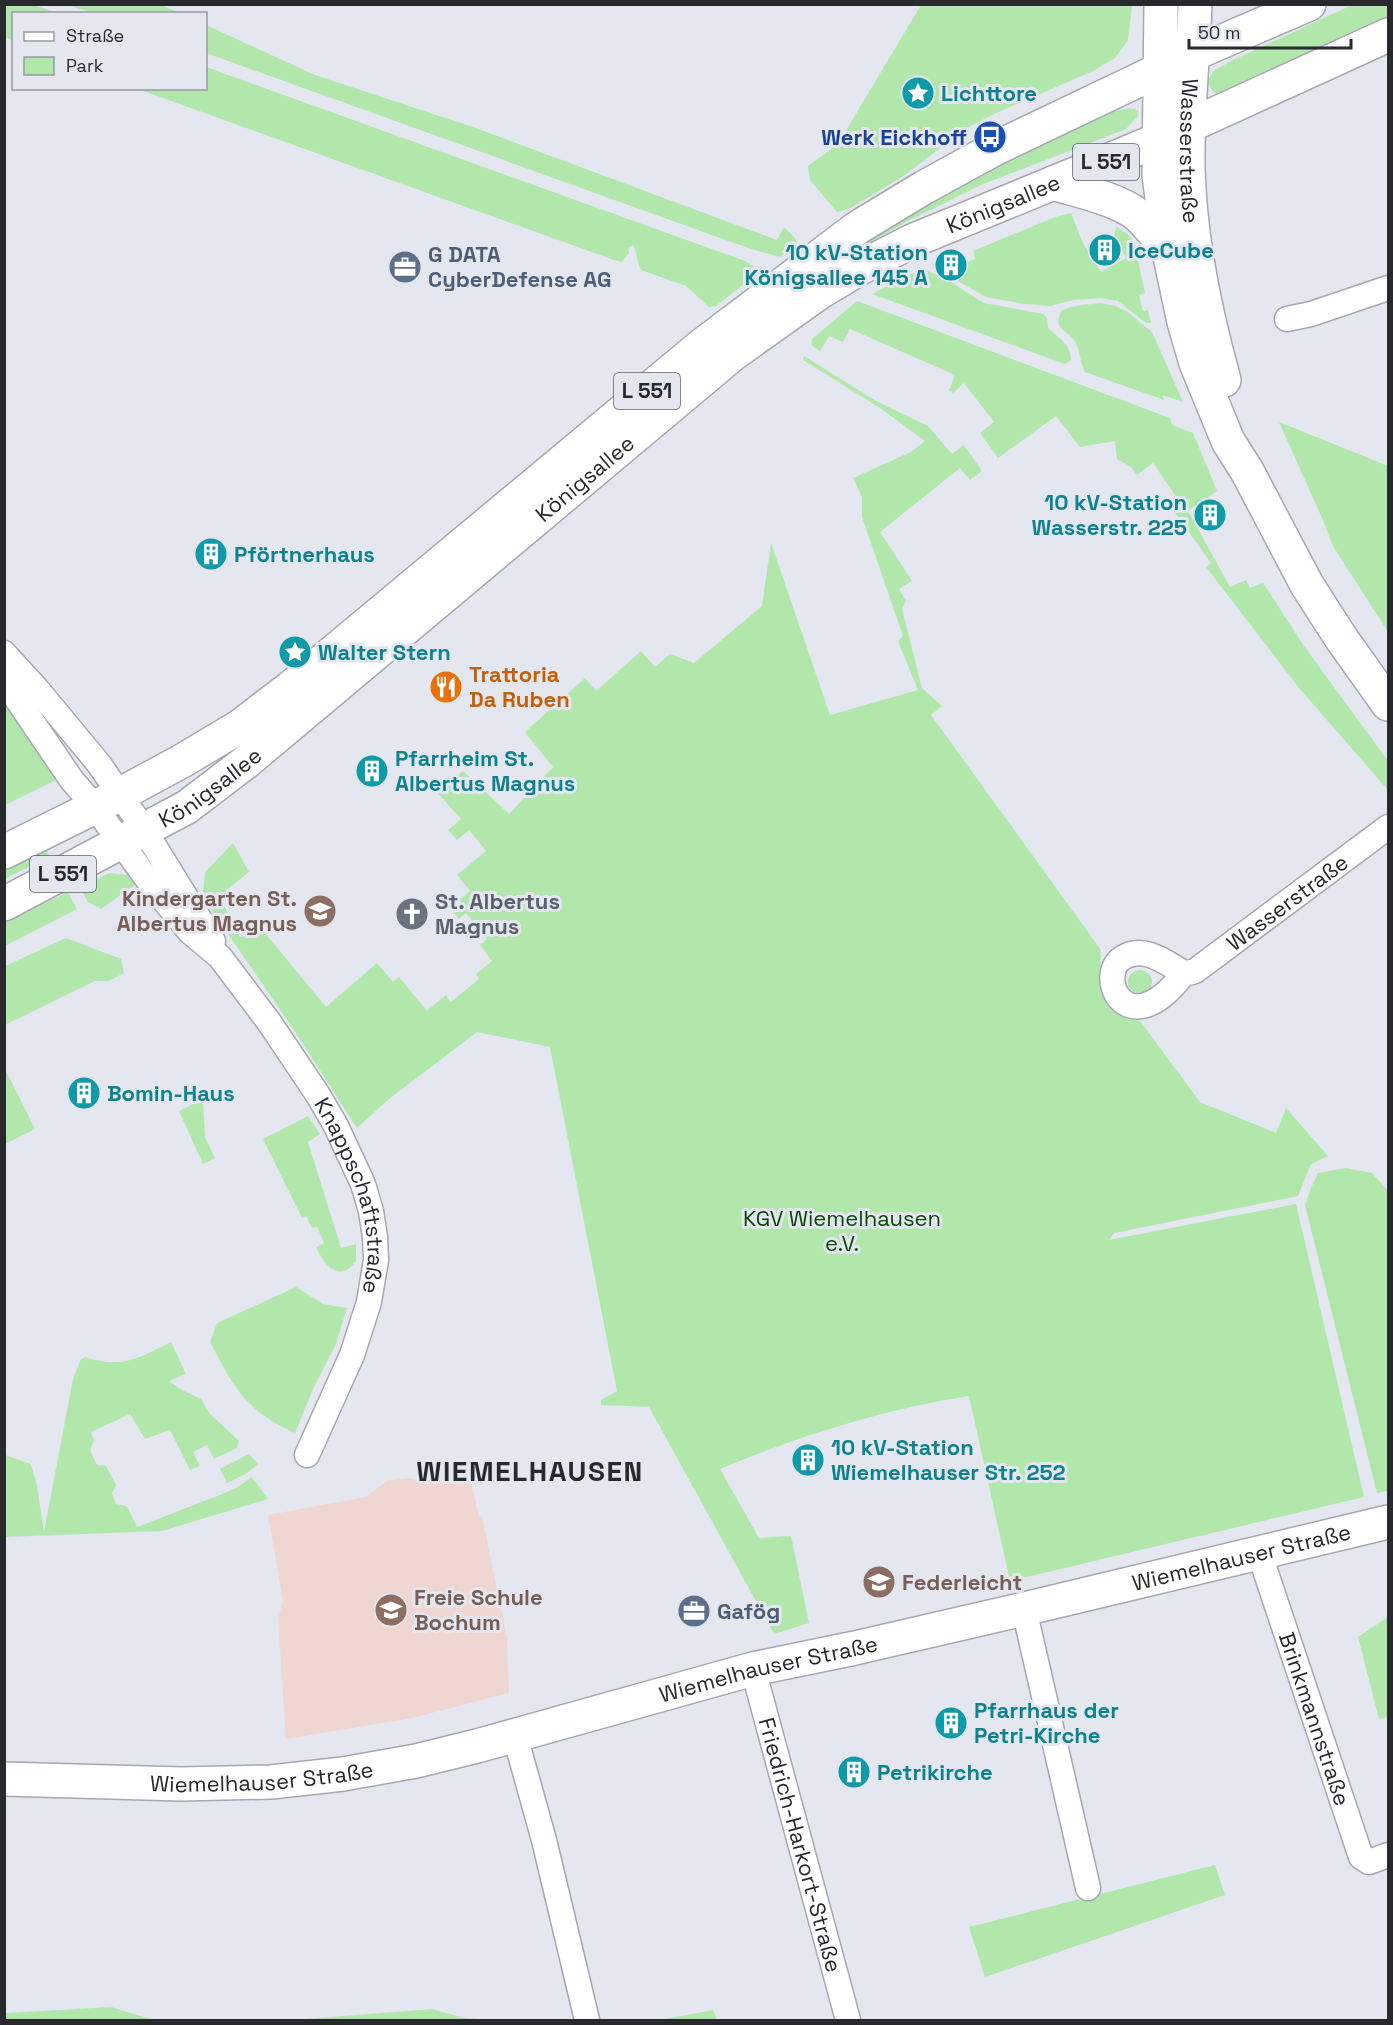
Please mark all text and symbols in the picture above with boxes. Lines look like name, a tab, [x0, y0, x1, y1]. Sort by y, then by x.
legend	[12, 12, 207, 90]
scale bar	[1189, 12, 1351, 50]
text: 50 m	[1198, 21, 1240, 44]
text: Straße	[66, 24, 124, 47]
text: Park	[66, 54, 104, 77]
place icon: Lichttore	[900, 75, 936, 111]
street label: Wasserstraße	[1174, 78, 1206, 225]
place label: Lichttore	[941, 79, 1037, 107]
bus stop icon: Werk Eickhoff	[972, 119, 1008, 155]
place label: Werk Eickhoff	[821, 123, 967, 151]
road number: L 551	[1073, 144, 1139, 180]
street label: Königsallee	[942, 168, 1064, 240]
building icon: IceCube	[1087, 232, 1123, 268]
place label: IceCube	[1128, 236, 1214, 264]
place label: 10 kV-Station Königsallee 145 A	[744, 238, 928, 291]
place label: G DATA CyberDefense AG	[428, 240, 612, 293]
building icon: 10 kV-Station Königsallee 145 A	[933, 247, 969, 283]
office icon: G DATA CyberDefense AG	[387, 249, 423, 285]
road number: L 551	[614, 373, 680, 409]
street label: Königsallee	[529, 429, 640, 528]
place label: 10 kV-Station Wasserstr. 225	[1031, 488, 1187, 541]
building icon: 10 kV-Station Wasserstr. 225	[1192, 497, 1228, 533]
building icon: Pförtnerhaus	[193, 536, 229, 572]
place label: Pförtnerhaus	[234, 540, 375, 568]
place icon: Walter Stern	[277, 634, 313, 670]
place label: Walter Stern	[318, 638, 451, 666]
place label: Trattoria Da Ruben	[469, 660, 570, 713]
restaurant icon: Trattoria Da Ruben	[428, 669, 464, 705]
street label: Königsallee	[154, 741, 267, 834]
place label: Pfarrheim St. Albertus Magnus	[395, 744, 575, 797]
building icon: Pfarrheim St. Albertus Magnus	[354, 753, 390, 789]
street label: Wasserstraße	[1221, 848, 1354, 957]
road number: L 551	[30, 856, 96, 892]
place label: Kindergarten St. Albertus Magnus	[117, 884, 297, 937]
place label: St. Albertus Magnus	[435, 887, 560, 940]
school or university icon: Kindergarten St. Albertus Magnus	[302, 893, 338, 929]
church icon: St. Albertus Magnus	[394, 896, 430, 932]
building icon: Bomin-Haus	[66, 1075, 102, 1111]
place label: Bomin-Haus	[107, 1079, 235, 1107]
street label: Knappschaftstraße	[308, 1092, 391, 1296]
park label: KGV Wiemelhausen e.V.	[743, 1204, 941, 1257]
place label: 10 kV-Station Wiemelhauser Str. 252	[831, 1433, 1066, 1486]
building icon: 10 kV-Station Wiemelhauser Str. 252	[790, 1442, 826, 1478]
district label: WIEMELHAUSEN	[416, 1453, 644, 1489]
street label: Wiemelhauser Straße	[1129, 1517, 1353, 1597]
school or university icon: Federleicht	[861, 1564, 897, 1600]
place label: Federleicht	[902, 1568, 1022, 1596]
place label: Freie Schule Bochum	[414, 1583, 543, 1636]
school or university icon: Freie Schule Bochum	[373, 1592, 409, 1628]
office icon: Gafög	[676, 1593, 712, 1629]
place label: Gafög	[717, 1597, 780, 1625]
street label: Wiemelhauser Straße	[656, 1629, 880, 1709]
street label: Brinkmannstraße	[1273, 1629, 1357, 1809]
place label: Pfarrhaus der Petri-Kirche	[974, 1696, 1119, 1749]
building icon: Pfarrhaus der Petri-Kirche	[933, 1705, 969, 1741]
street label: Friedrich-Harkort-Straße	[753, 1714, 848, 1975]
building icon: Petrikirche	[836, 1754, 872, 1790]
street label: Wiemelhauser Straße	[150, 1755, 375, 1798]
place label: Petrikirche	[877, 1758, 993, 1786]

